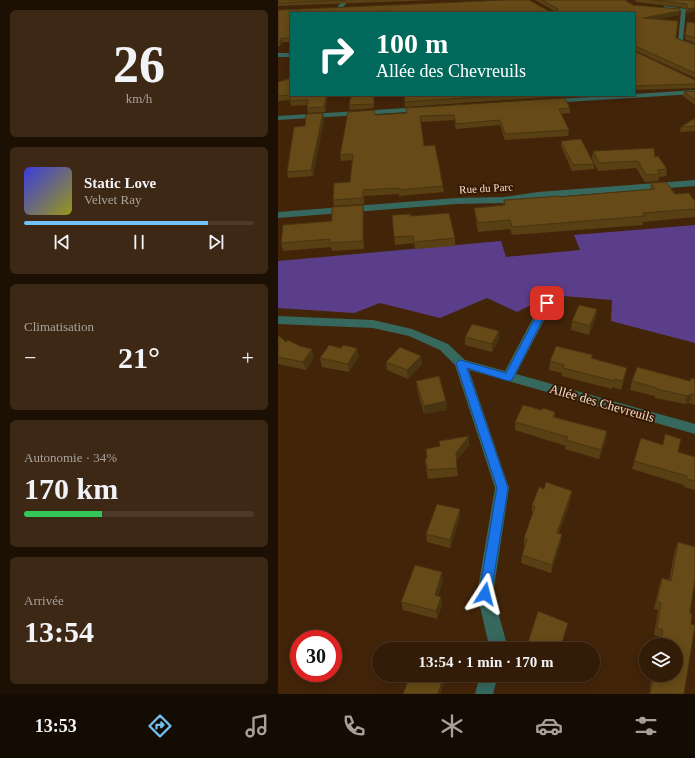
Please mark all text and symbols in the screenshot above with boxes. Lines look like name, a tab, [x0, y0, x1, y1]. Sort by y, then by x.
icon: right	[310, 28, 362, 80]
text: 100 m	[376, 28, 448, 59]
text: 26	[113, 36, 165, 93]
text: Allée des Chevreuils	[376, 61, 526, 81]
text: km/h	[126, 91, 152, 106]
text: Static Love	[84, 175, 156, 191]
street label: Rue du Parc	[459, 181, 513, 195]
text: Velvet Ray	[84, 192, 141, 207]
icon: previous	[51, 231, 73, 253]
icon: pause	[128, 231, 150, 253]
icon: next	[205, 231, 227, 253]
pin	[530, 286, 564, 320]
icon: arrive	[536, 292, 558, 314]
text: Climatisation	[24, 319, 94, 334]
text: 21°	[118, 341, 160, 374]
text: −	[24, 345, 36, 370]
text: +	[242, 345, 254, 370]
street label: Allée des Chevreuils	[548, 381, 656, 425]
text: Autonomie · 34%	[24, 450, 117, 465]
text: 170 km	[24, 472, 118, 505]
position arrow	[464, 573, 506, 615]
text: Arrivée	[24, 593, 64, 608]
text: 13:54	[24, 615, 94, 648]
speed limit sign: 30	[290, 630, 342, 682]
map controls	[639, 638, 683, 682]
button: layers	[639, 638, 683, 682]
text: 13:54 · 1 min · 170 m	[419, 654, 554, 670]
icon: directions	[146, 712, 174, 740]
icon: music	[243, 712, 271, 740]
icon: phone	[340, 712, 368, 740]
icon: climate	[438, 712, 466, 740]
icon: car	[535, 712, 563, 740]
icon: filters	[632, 712, 660, 740]
text: 13:53	[35, 716, 77, 736]

